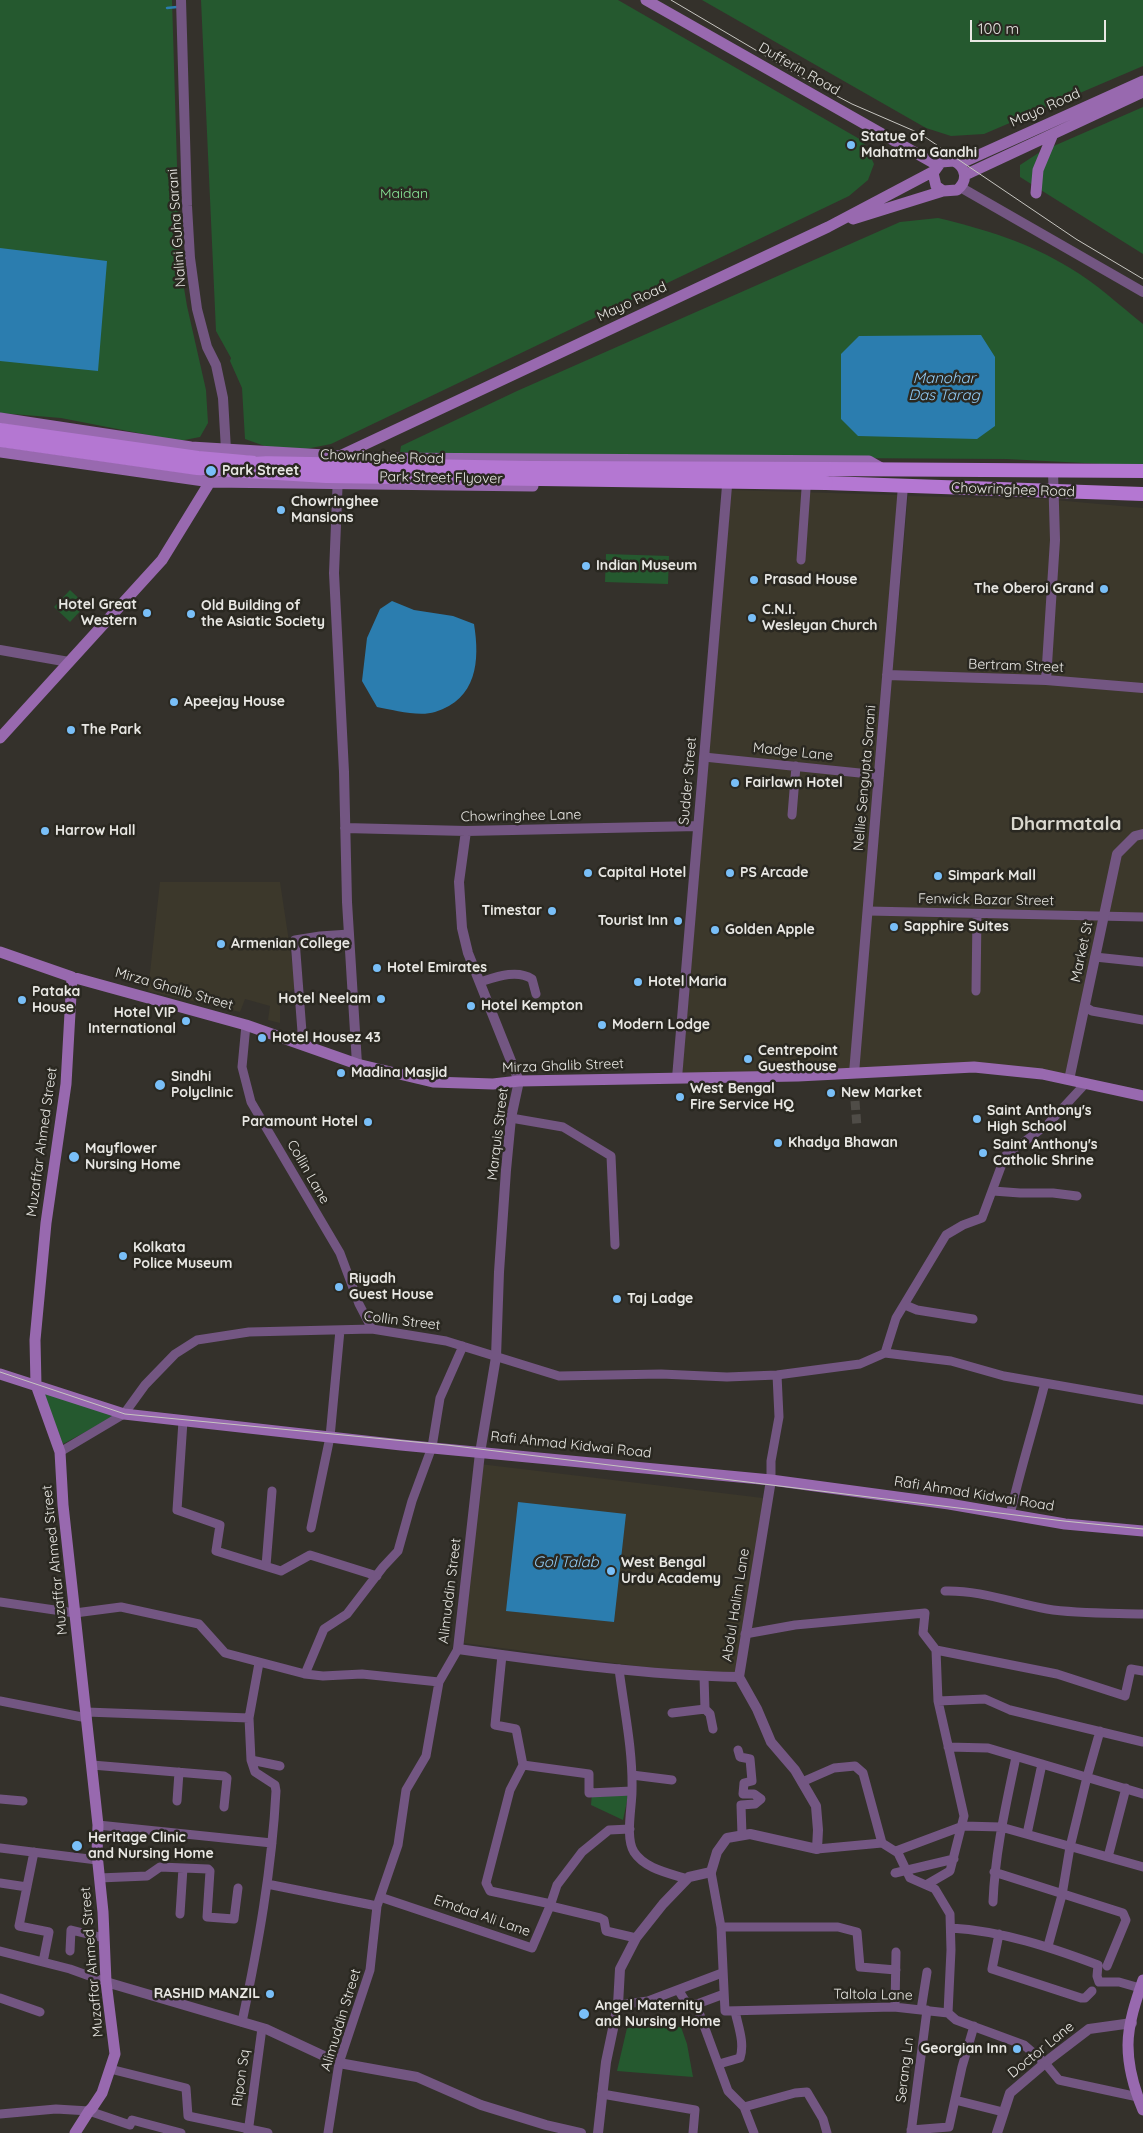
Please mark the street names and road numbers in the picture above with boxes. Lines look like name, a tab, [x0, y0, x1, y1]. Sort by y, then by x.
street label: Dufferin Road	[755, 39, 843, 99]
street label: Mayo Road	[1007, 85, 1083, 131]
street label: Nalini Guha Sarani	[164, 168, 190, 288]
street label: Mayo Road	[594, 279, 670, 325]
street label: Chowringhee Road	[320, 446, 444, 468]
street label: Park Street Flyover	[379, 469, 503, 487]
street label: Chowringhee Road	[951, 479, 1075, 501]
street label: Bertram Street	[968, 656, 1064, 676]
street label: Nellie Sengupta Sarani	[850, 704, 880, 852]
street label: Sudder Street	[676, 736, 700, 826]
street label: Madge Lane	[752, 739, 834, 765]
street label: Chowringhee Lane	[460, 807, 582, 825]
street label: Fenwick Bazar Street	[918, 890, 1054, 910]
street label: Market St	[1067, 920, 1097, 984]
street label: Mirza Ghalib Street	[113, 964, 235, 1014]
street label: Mirza Ghalib Street	[502, 1055, 624, 1077]
street label: Muzaffar Ahmed Street	[23, 1066, 61, 1218]
street label: Marquis Street	[484, 1087, 512, 1181]
street label: Collin Lane	[283, 1137, 333, 1207]
street label: Collin Street	[363, 1308, 441, 1334]
street label: Rafi Ahmad Kidwai Road	[490, 1428, 652, 1462]
street label: Rafi Ahmad Kidwai Road	[893, 1473, 1055, 1515]
street label: Muzaffar Ahmed Street	[39, 1484, 71, 1636]
street label: Alimuddin Street	[435, 1537, 465, 1645]
street label: Abdul Halim Lane	[719, 1547, 753, 1663]
street label: Muzaffar Ahmed Street	[77, 1886, 107, 2038]
street label: Emdad Ali Lane	[432, 1892, 532, 1940]
street label: Alimuddin Street	[317, 1967, 365, 2073]
street label: Taltola Lane	[833, 1986, 913, 2004]
street label: Doctor Lane	[1005, 2018, 1077, 2082]
street label: Serang Ln	[893, 2036, 917, 2104]
street label: Ripon Sq	[229, 2048, 253, 2108]

